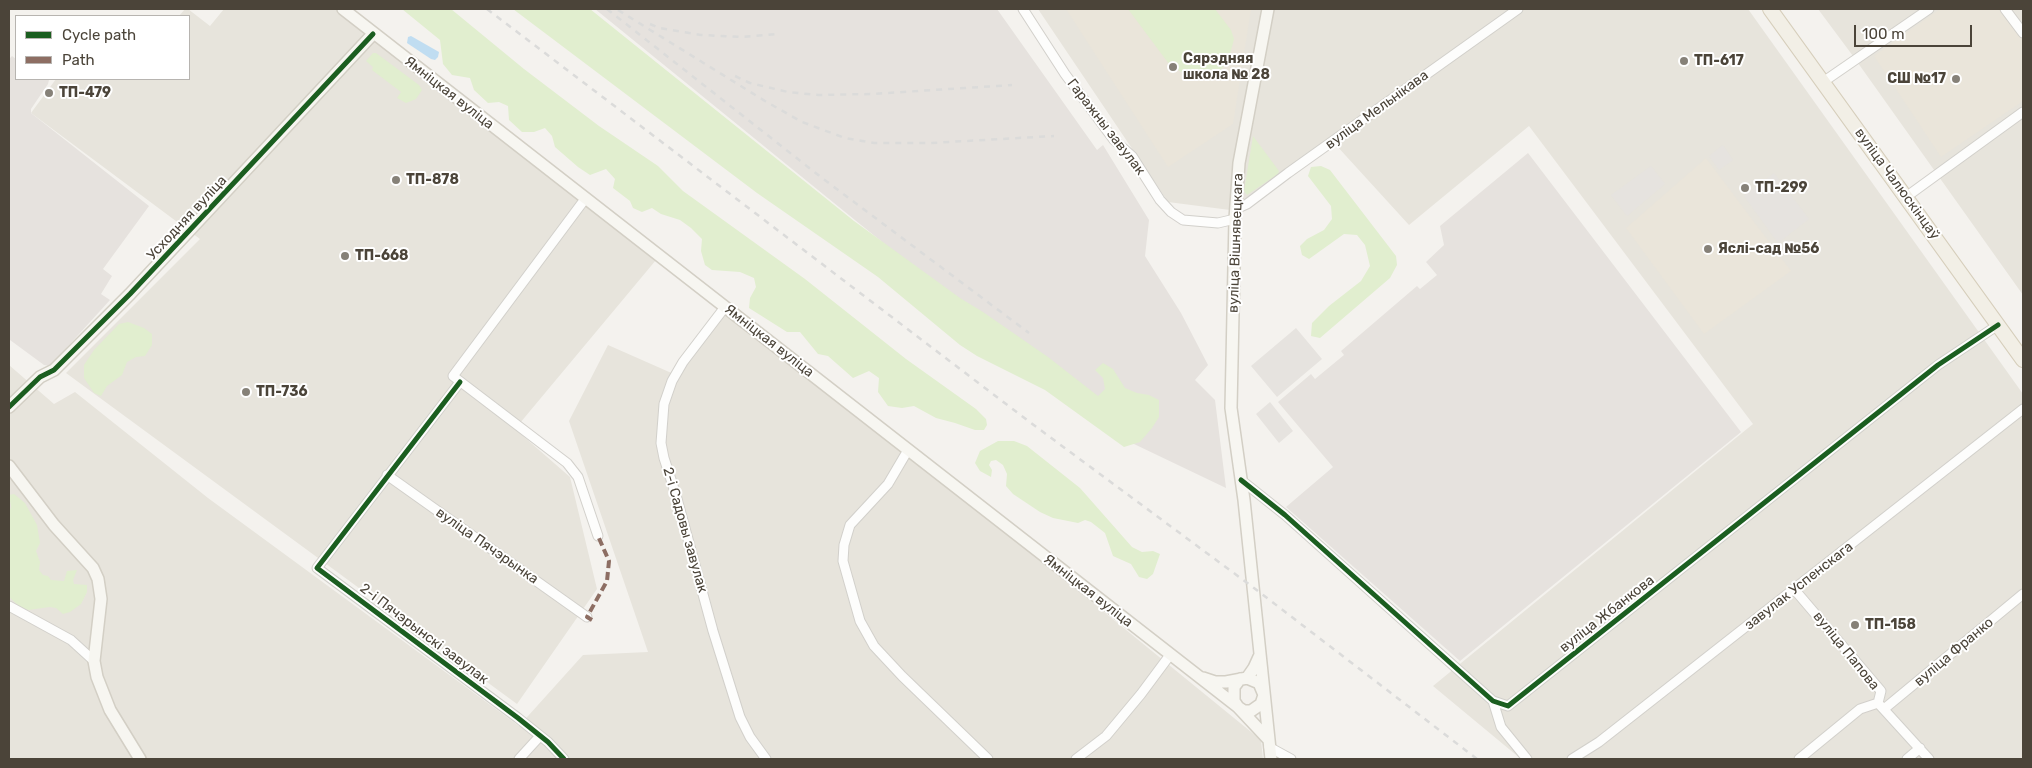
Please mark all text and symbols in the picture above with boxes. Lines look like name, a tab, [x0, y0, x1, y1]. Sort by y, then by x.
legend	[15, 15, 190, 80]
scale bar	[1857, 15, 1974, 47]
text: 100 m	[1862, 25, 1904, 43]
text: Cycle path	[62, 26, 136, 44]
text: Path	[62, 51, 95, 69]
place label: Сярэдняя школа № 28	[1183, 51, 1270, 84]
street label: Ямніцкая вуліца	[401, 53, 497, 133]
place label: ТП-617	[1694, 53, 1744, 69]
marker: ТП-617	[1678, 55, 1690, 67]
marker: Сярэдняя школа № 28	[1167, 61, 1179, 73]
street label: вуліца Мельнікава	[1322, 67, 1432, 153]
place label: СШ №17	[1887, 71, 1946, 87]
marker: СШ №17	[1950, 73, 1962, 85]
street label: Гаражны завулак	[1063, 76, 1149, 178]
place label: ТП-479	[59, 85, 111, 101]
marker: ТП-479	[43, 87, 55, 99]
street label: вуліца Чалюскінцаў	[1851, 125, 1943, 243]
street label: Усходняя вуліца	[144, 172, 230, 264]
place label: ТП-878	[406, 172, 459, 188]
street label: вуліца Вішнявецкага	[1225, 173, 1247, 313]
marker: ТП-878	[390, 174, 402, 186]
place label: ТП-299	[1755, 180, 1808, 196]
marker: ТП-299	[1739, 182, 1751, 194]
place label: Яслі-сад №56	[1718, 241, 1819, 257]
marker: Яслі-сад №56	[1702, 243, 1714, 255]
place label: ТП-668	[355, 248, 409, 264]
marker: ТП-668	[339, 250, 351, 262]
street label: Ямніцкая вуліца	[721, 301, 817, 381]
place label: ТП-736	[256, 384, 308, 400]
marker: ТП-736	[240, 386, 252, 398]
street label: 2-і Садовы завулак	[659, 465, 711, 595]
street label: вуліца Пячэрынка	[432, 504, 542, 588]
street label: завулак Успенскага	[1741, 538, 1857, 634]
street label: Ямніцкая вуліца	[1040, 551, 1136, 631]
street label: вуліца Жбанкова	[1556, 572, 1658, 656]
street label: 2-і Пячэрынскі завулак	[356, 580, 492, 688]
street label: вуліца Папова	[1809, 608, 1883, 694]
street label: вуліца Франко	[1911, 614, 1997, 690]
place label: ТП-158	[1865, 617, 1916, 633]
marker: ТП-158	[1849, 619, 1861, 631]

